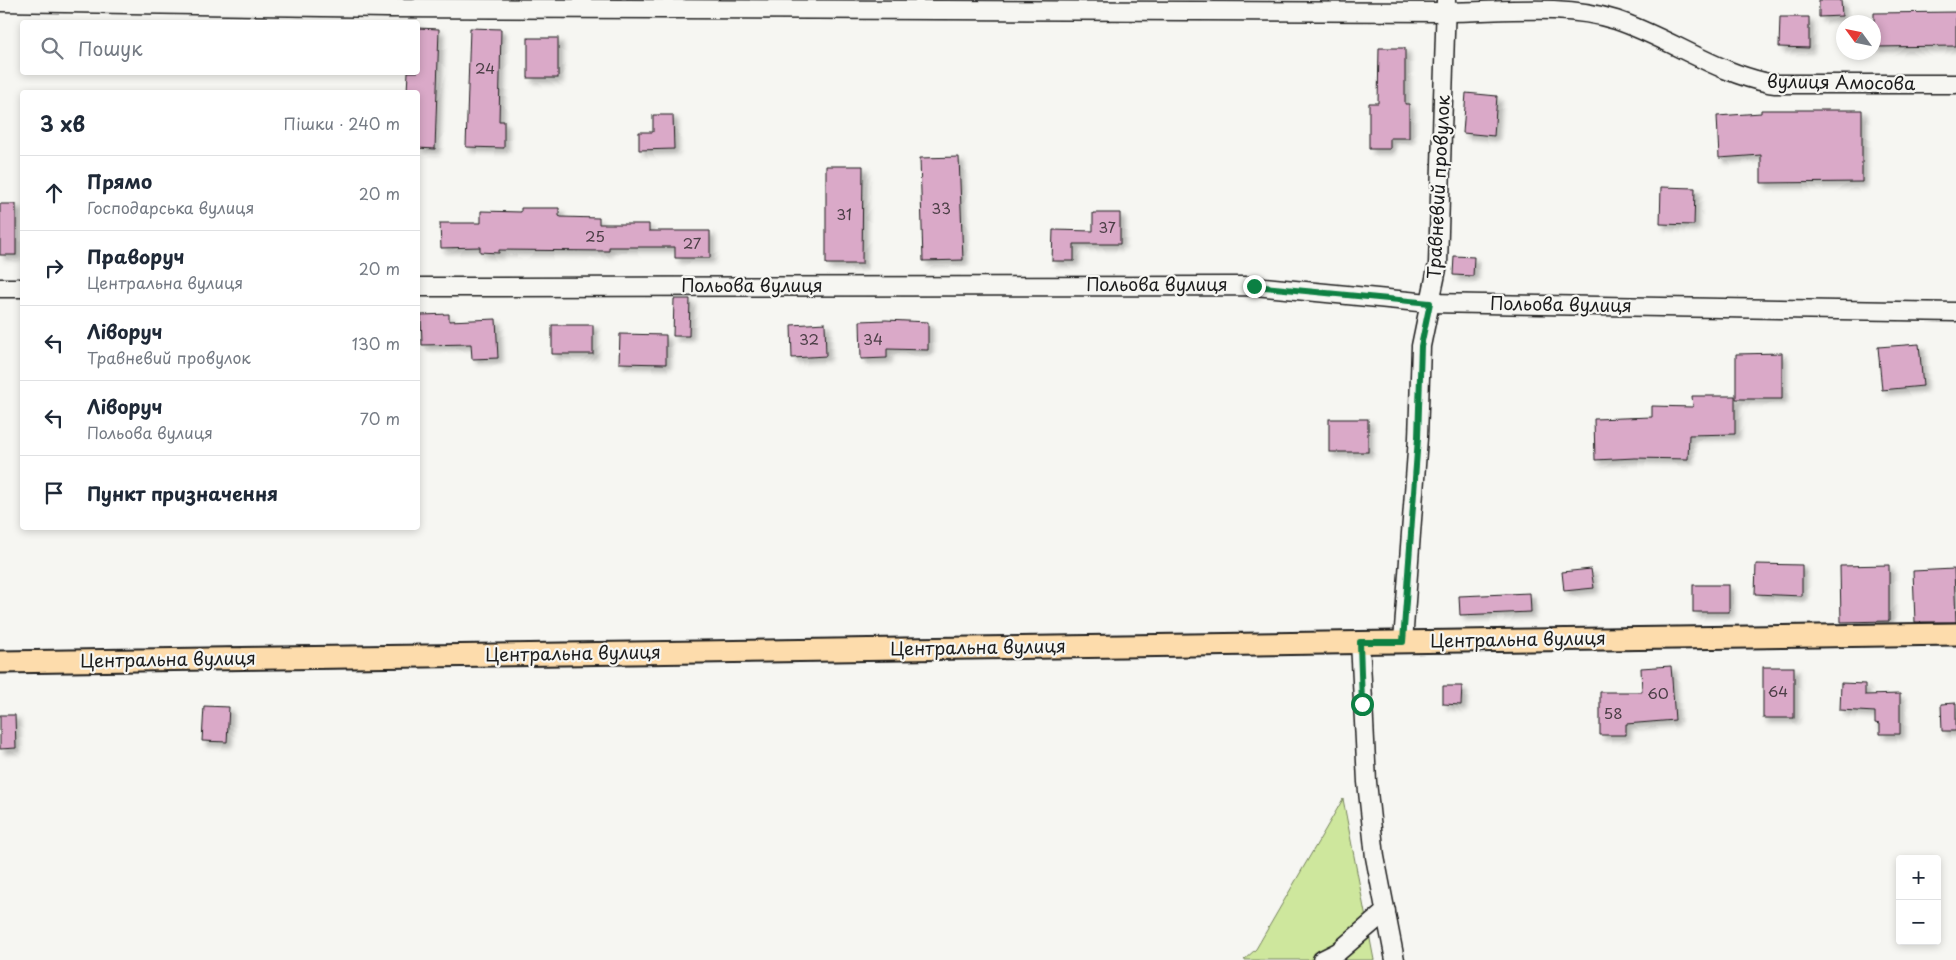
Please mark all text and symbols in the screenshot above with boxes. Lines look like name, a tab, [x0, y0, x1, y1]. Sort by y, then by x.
north arrow	[1836, 15, 1881, 60]
search box	[20, 20, 420, 75]
icon: search	[38, 34, 66, 62]
text: Пошук	[78, 34, 143, 62]
house number: 24	[475, 56, 495, 79]
street label: вулиця Амосова	[1767, 67, 1916, 96]
street label: Травневий провулок	[1419, 94, 1456, 280]
text: 3 хв	[40, 107, 85, 139]
text: Пішки · 240 m	[284, 111, 400, 135]
text: Прямо	[87, 167, 152, 195]
icon: ahead	[40, 179, 68, 207]
text: 20 m	[359, 181, 400, 205]
text: Господарська вулиця	[87, 195, 254, 219]
house number: 33	[931, 196, 951, 219]
house number: 31	[836, 202, 852, 225]
house number: 37	[1098, 215, 1116, 238]
house number: 25	[585, 224, 605, 247]
house number: 27	[683, 231, 702, 254]
text: Праворуч	[87, 242, 184, 270]
icon: right	[40, 254, 68, 282]
text: 20 m	[359, 256, 400, 280]
text: Центральна вулиця	[87, 270, 243, 294]
street label: Польова вулиця	[1086, 270, 1228, 297]
street label: Польова вулиця	[681, 271, 823, 298]
route end	[1243, 275, 1266, 298]
street label: Польова вулиця	[1490, 289, 1632, 318]
text: Ліворуч	[87, 317, 163, 345]
house number: 32	[799, 327, 819, 350]
house number: 34	[863, 327, 883, 350]
icon: left	[40, 329, 68, 357]
text: 130 m	[352, 331, 400, 355]
text: Травневий провулок	[87, 345, 251, 369]
text: Ліворуч	[87, 392, 163, 420]
icon: left	[40, 404, 68, 432]
text: 70 m	[360, 406, 400, 430]
text: Польова вулиця	[87, 420, 213, 444]
icon: arrive	[40, 479, 68, 507]
text: Пункт призначення	[87, 479, 278, 507]
street label: Центральна вулиця	[1430, 623, 1606, 654]
street label: Центральна вулиця	[890, 631, 1066, 662]
street label: Центральна вулиця	[485, 637, 661, 668]
street label: Центральна вулиця	[80, 643, 256, 674]
house number: 64	[1768, 679, 1788, 702]
house number: 60	[1647, 681, 1669, 704]
route start	[1351, 693, 1374, 716]
house number: 58	[1603, 701, 1623, 724]
map controls	[1896, 855, 1941, 945]
button: +	[1896, 855, 1941, 900]
button: −	[1896, 900, 1941, 945]

